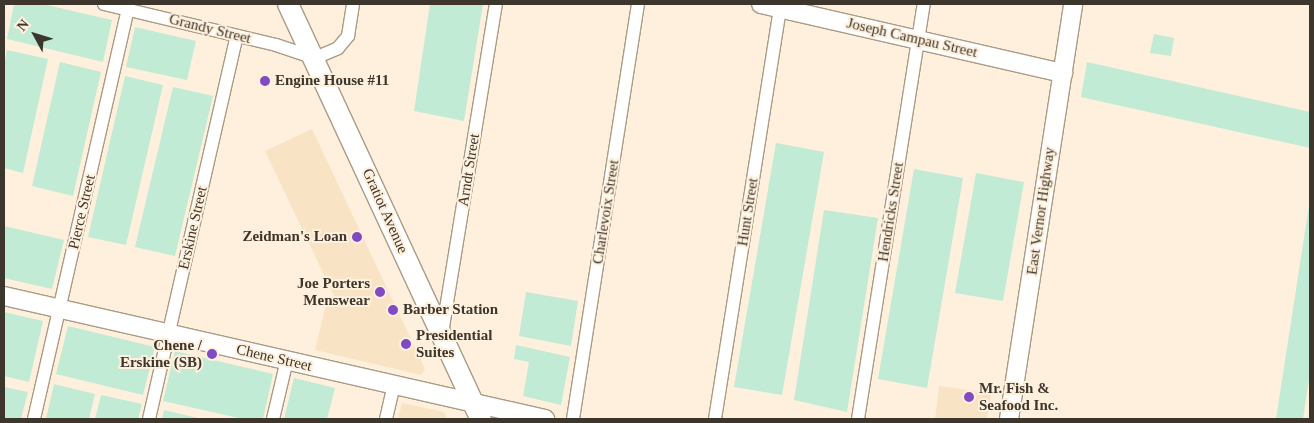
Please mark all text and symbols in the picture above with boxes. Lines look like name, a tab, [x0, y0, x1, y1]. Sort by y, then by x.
north arrow	[10, 10, 60, 60]
street label: Grandy Street	[167, 10, 253, 48]
street label: Joseph Campau Street	[845, 14, 979, 62]
text: N	[14, 17, 32, 34]
place label: Engine House #11	[275, 72, 389, 90]
marker: Engine House #11	[259, 75, 271, 87]
street label: Arndt Street	[454, 132, 484, 208]
street label: East Vernor Highway	[1023, 146, 1059, 276]
street label: Charlevoix Street	[589, 159, 623, 265]
street label: Hendricks Street	[874, 161, 908, 263]
street label: Gratiot Avenue	[358, 165, 412, 257]
street label: Pierce Street	[65, 173, 99, 251]
street label: Hunt Street	[734, 177, 762, 247]
street label: Erskine Street	[175, 185, 211, 271]
place label: Zeidman's Loan	[242, 228, 347, 246]
marker: Zeidman's Loan	[351, 231, 363, 243]
place label: Joe Porters Menswear	[297, 274, 370, 309]
marker: Joe Porters Menswear	[374, 286, 386, 298]
place label: Barber Station	[403, 301, 498, 319]
marker: Barber Station	[387, 304, 399, 316]
place label: Presidential Suites	[416, 326, 492, 361]
place label: Chene / Erskine (SB)	[120, 336, 202, 371]
marker: Presidential Suites	[400, 338, 412, 350]
street label: Chene Street	[234, 341, 314, 375]
marker: Chene / Erskine (SB)	[206, 348, 218, 360]
place label: Mr. Fish & Seafood Inc.	[979, 379, 1058, 414]
marker: Mr. Fish & Seafood Inc.	[963, 391, 975, 403]

